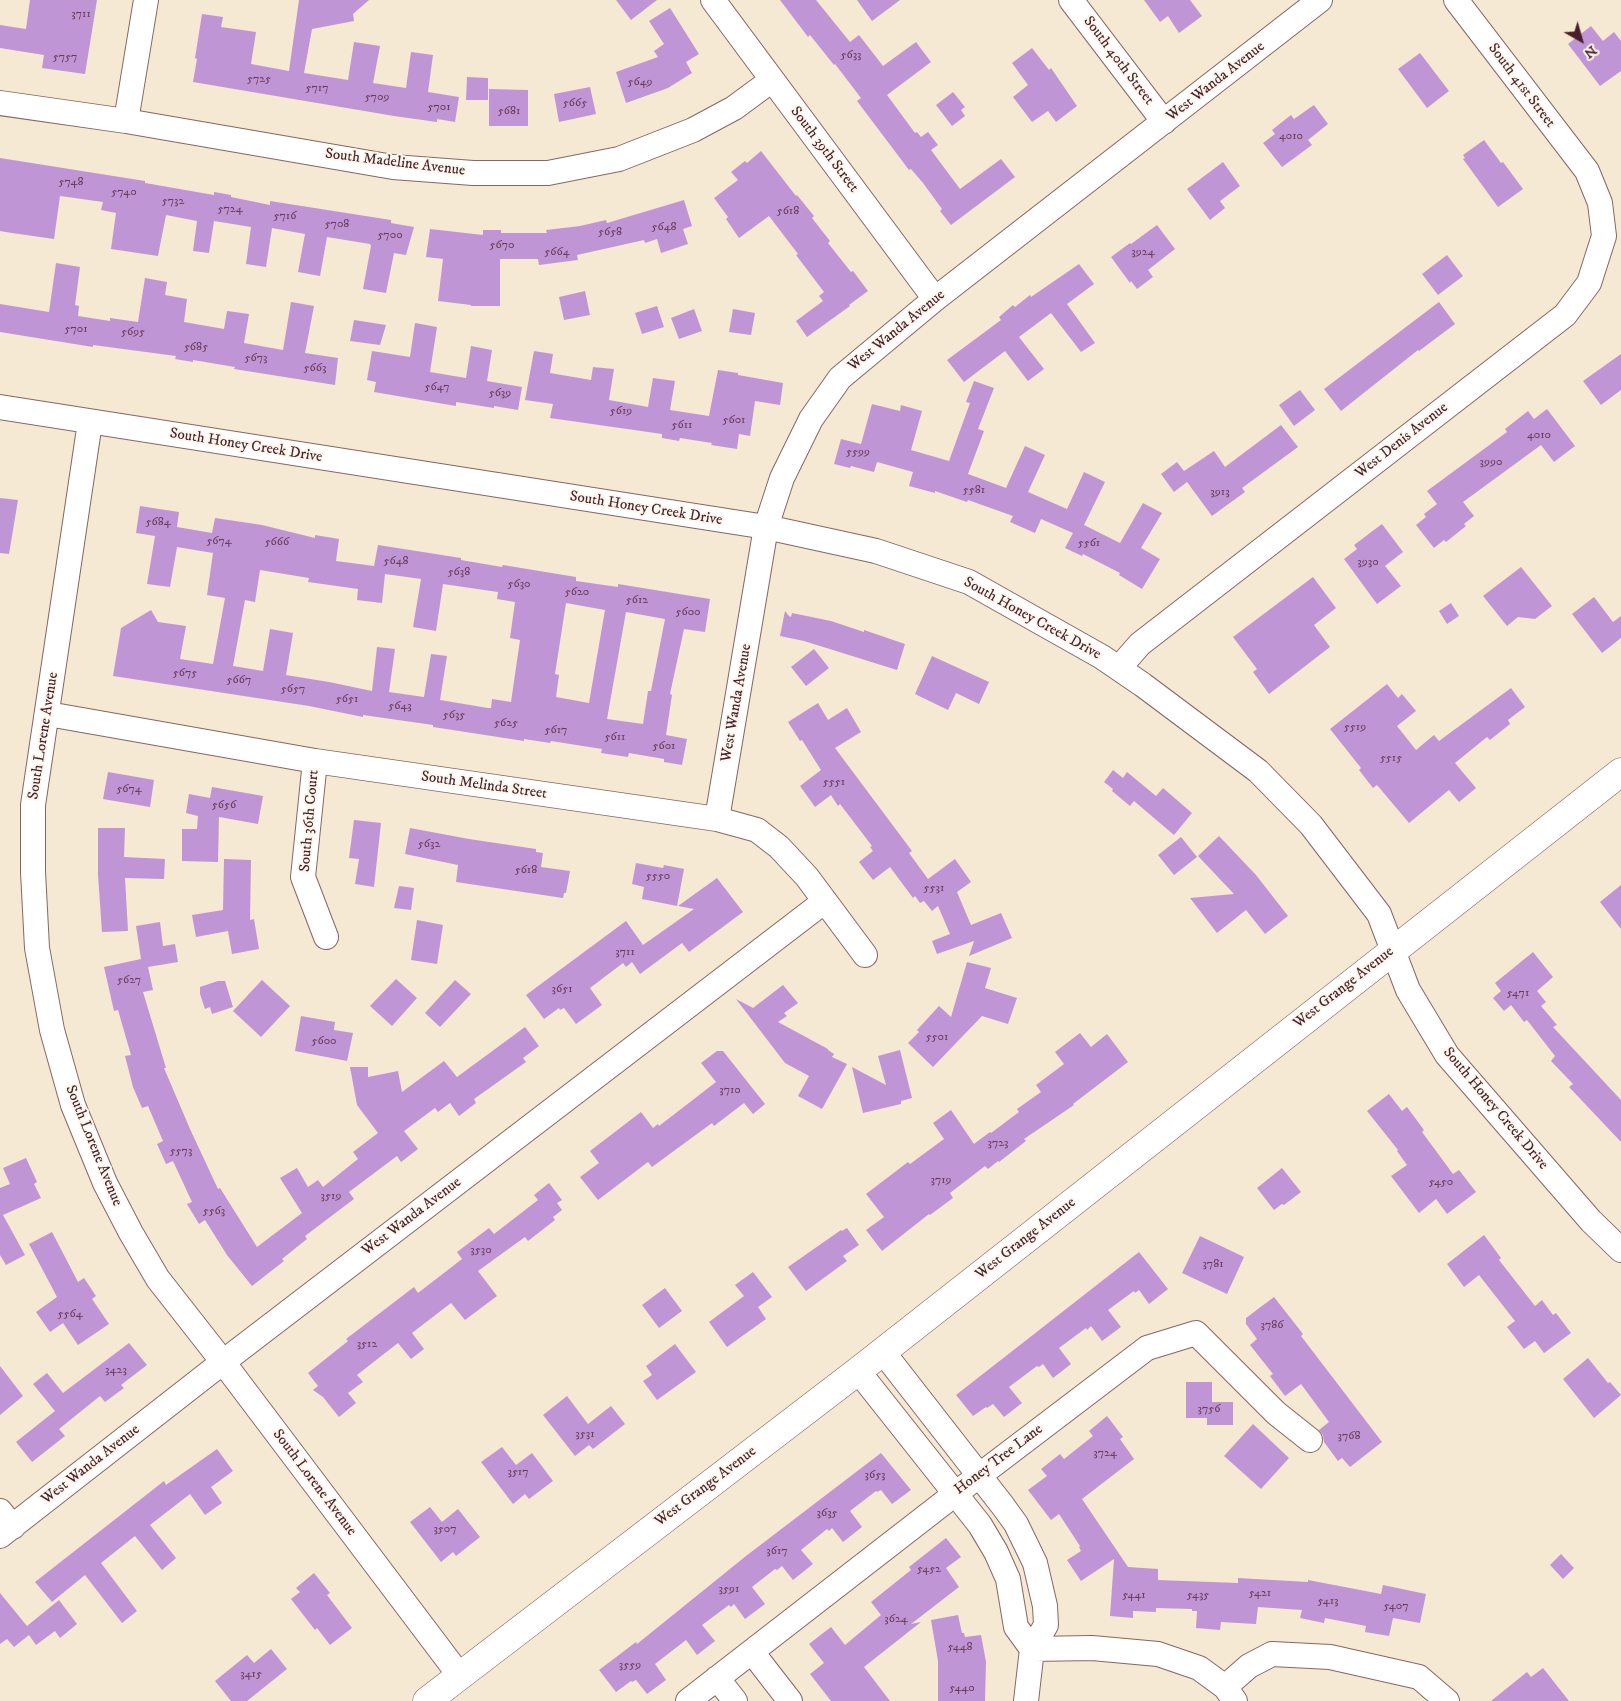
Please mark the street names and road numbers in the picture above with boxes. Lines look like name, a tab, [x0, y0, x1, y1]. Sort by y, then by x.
street label: South 40th Street	[1079, 13, 1157, 109]
street label: West Wanda Avenue	[1163, 38, 1269, 126]
street label: South 41st Street	[1483, 40, 1559, 132]
street label: South 39th Street	[786, 104, 862, 196]
street label: South Madeline Avenue	[324, 145, 466, 181]
street label: West Wanda Avenue	[845, 286, 949, 376]
street label: West Denis Avenue	[1352, 399, 1452, 483]
street label: South Honey Creek Drive	[168, 425, 324, 467]
street label: South Honey Creek Drive	[568, 488, 724, 530]
street label: South Honey Creek Drive	[960, 574, 1104, 664]
street label: West Wanda Avenue	[718, 643, 756, 763]
street label: South Lorene Avenue	[25, 671, 63, 801]
street label: South Melinda Street	[420, 768, 548, 804]
street label: South 36th Court	[297, 769, 323, 873]
street label: West Grange Avenue	[1290, 943, 1398, 1033]
street label: South Honey Creek Drive	[1439, 1044, 1551, 1174]
street label: South Lorene Avenue	[61, 1083, 125, 1209]
street label: West Wanda Avenue	[359, 1174, 465, 1260]
street label: West Grange Avenue	[972, 1194, 1080, 1284]
street label: West Wanda Avenue	[38, 1421, 144, 1509]
street label: Honey Tree Lane	[951, 1421, 1047, 1499]
street label: South Lorene Avenue	[268, 1426, 360, 1540]
street label: West Grange Avenue	[652, 1443, 760, 1531]

